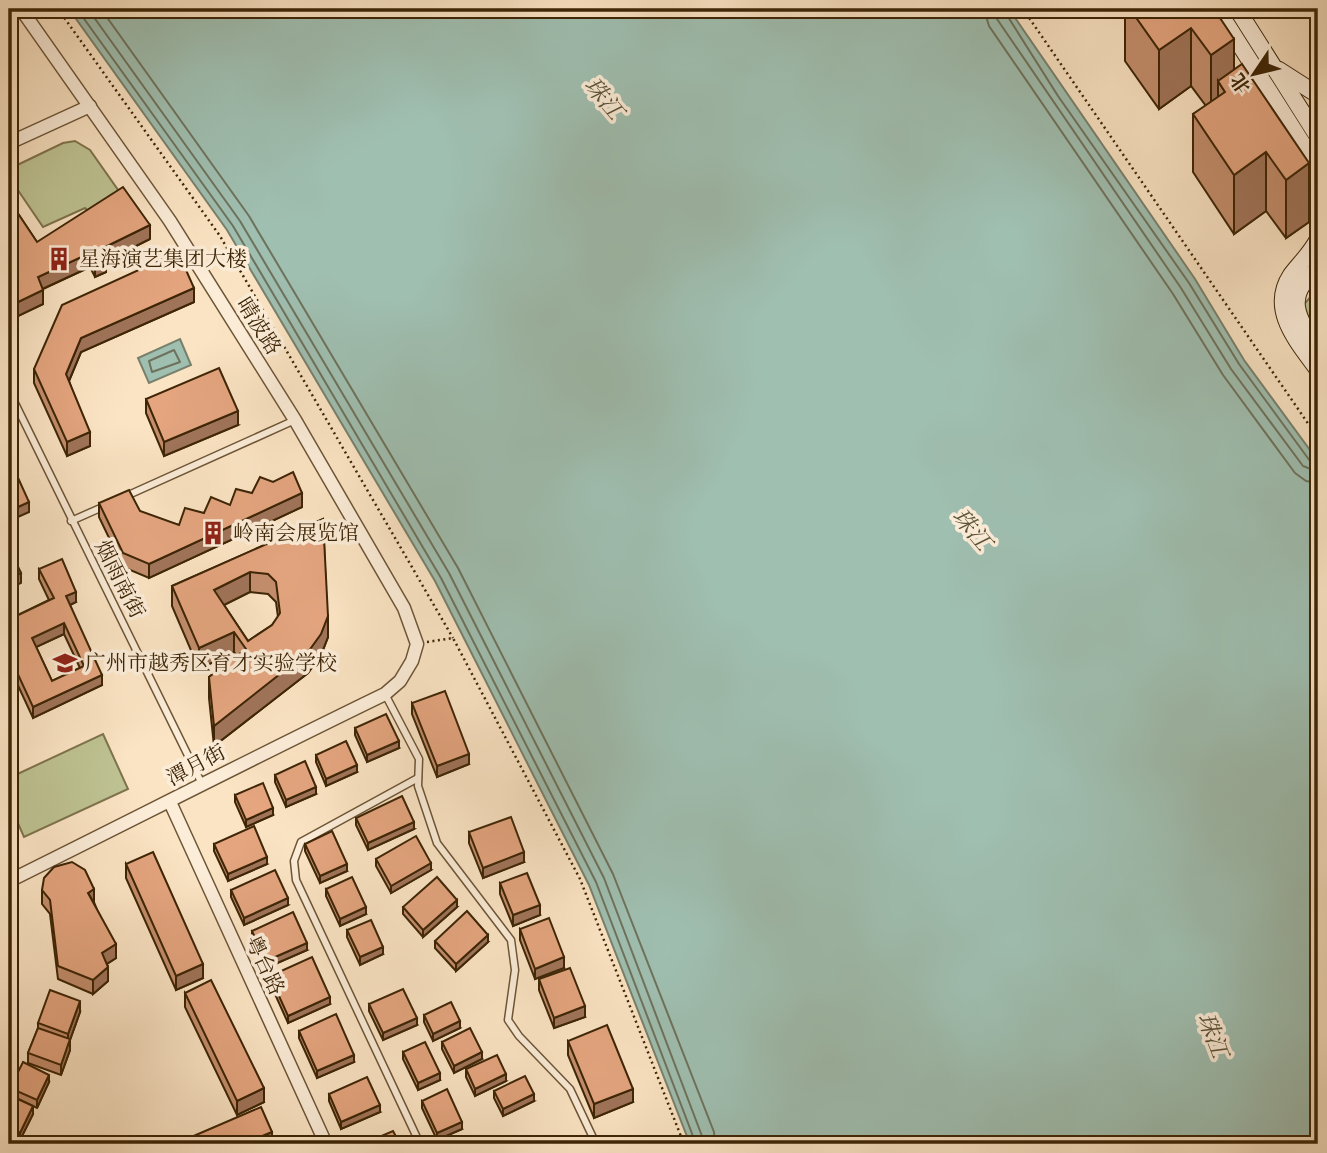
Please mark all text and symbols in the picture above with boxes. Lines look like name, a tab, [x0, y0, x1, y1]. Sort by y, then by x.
north arrow	[1218, 38, 1288, 108]
text: 北	[1226, 67, 1259, 98]
water label: 珠江	[575, 71, 631, 130]
building icon: 星海演艺集团大楼	[45, 245, 73, 273]
place label: 星海演艺集团大楼	[79, 246, 247, 276]
street label: 晴波路	[228, 292, 287, 362]
water label: 珠江	[943, 502, 999, 561]
building icon: 岭南会展览馆	[199, 519, 227, 547]
place label: 岭南会展览馆	[233, 520, 359, 550]
street label: 烟雨南街	[86, 536, 151, 624]
school or university icon: 广州市越秀区育才实验学校	[51, 649, 79, 677]
place label: 广州市越秀区育才实验学校	[85, 650, 337, 680]
street label: 潭月街	[162, 739, 232, 795]
street label: 粤台路	[236, 931, 290, 1001]
water label: 珠江	[1187, 1009, 1235, 1066]

